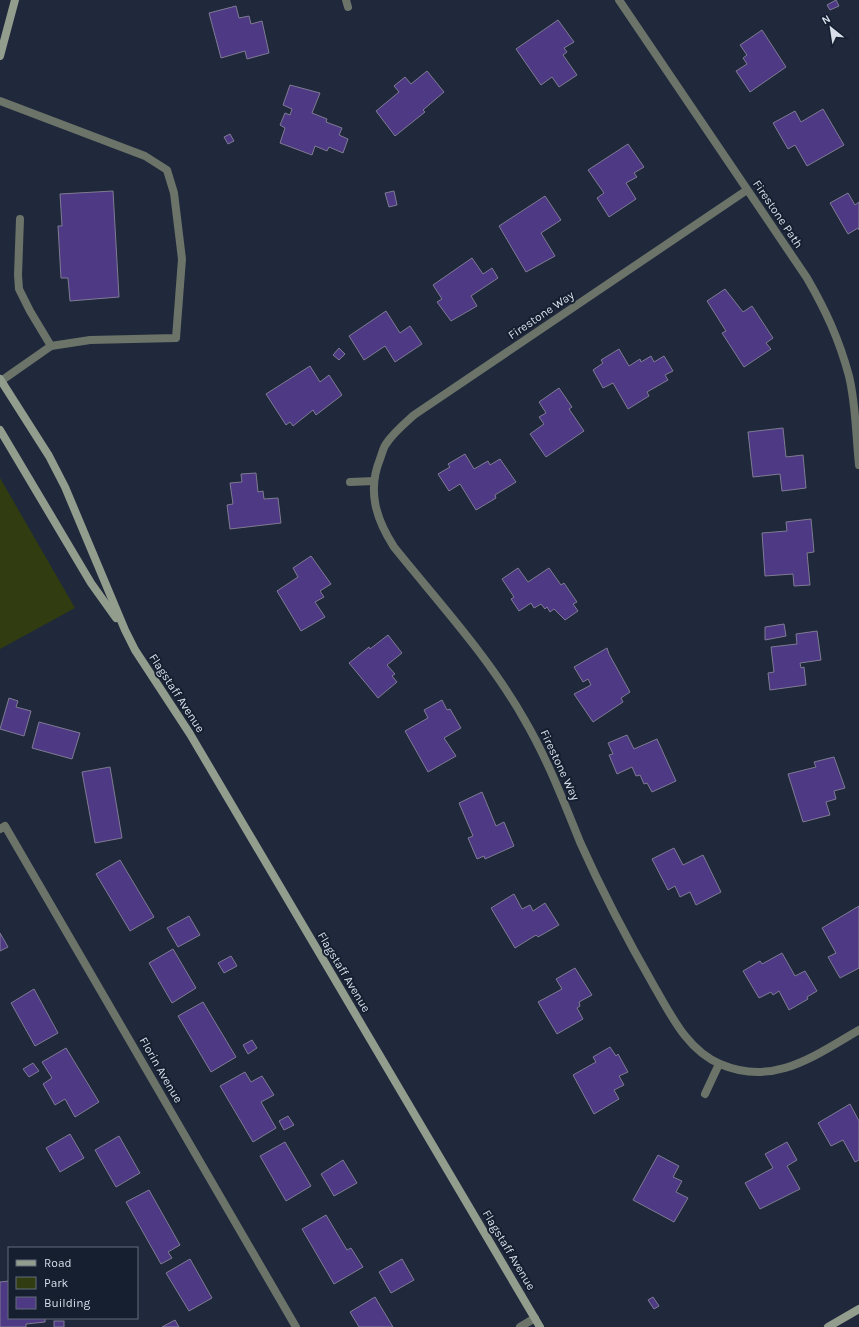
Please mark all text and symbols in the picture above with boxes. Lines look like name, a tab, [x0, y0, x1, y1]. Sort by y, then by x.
north arrow	[811, 8, 851, 48]
text: N	[820, 12, 833, 27]
street label: Firestone Path	[750, 177, 806, 251]
street label: Firestone Way	[505, 288, 577, 342]
street label: Flagstaff Avenue	[146, 651, 208, 735]
street label: Firestone Way	[537, 727, 583, 803]
street label: Flagstaff Avenue	[315, 929, 373, 1015]
street label: Florin Avenue	[137, 1035, 185, 1105]
street label: Flagstaff Avenue	[480, 1207, 538, 1293]
legend	[8, 1247, 138, 1319]
text: Road	[44, 1256, 72, 1270]
text: Park	[44, 1276, 69, 1290]
text: Building	[44, 1296, 91, 1310]

